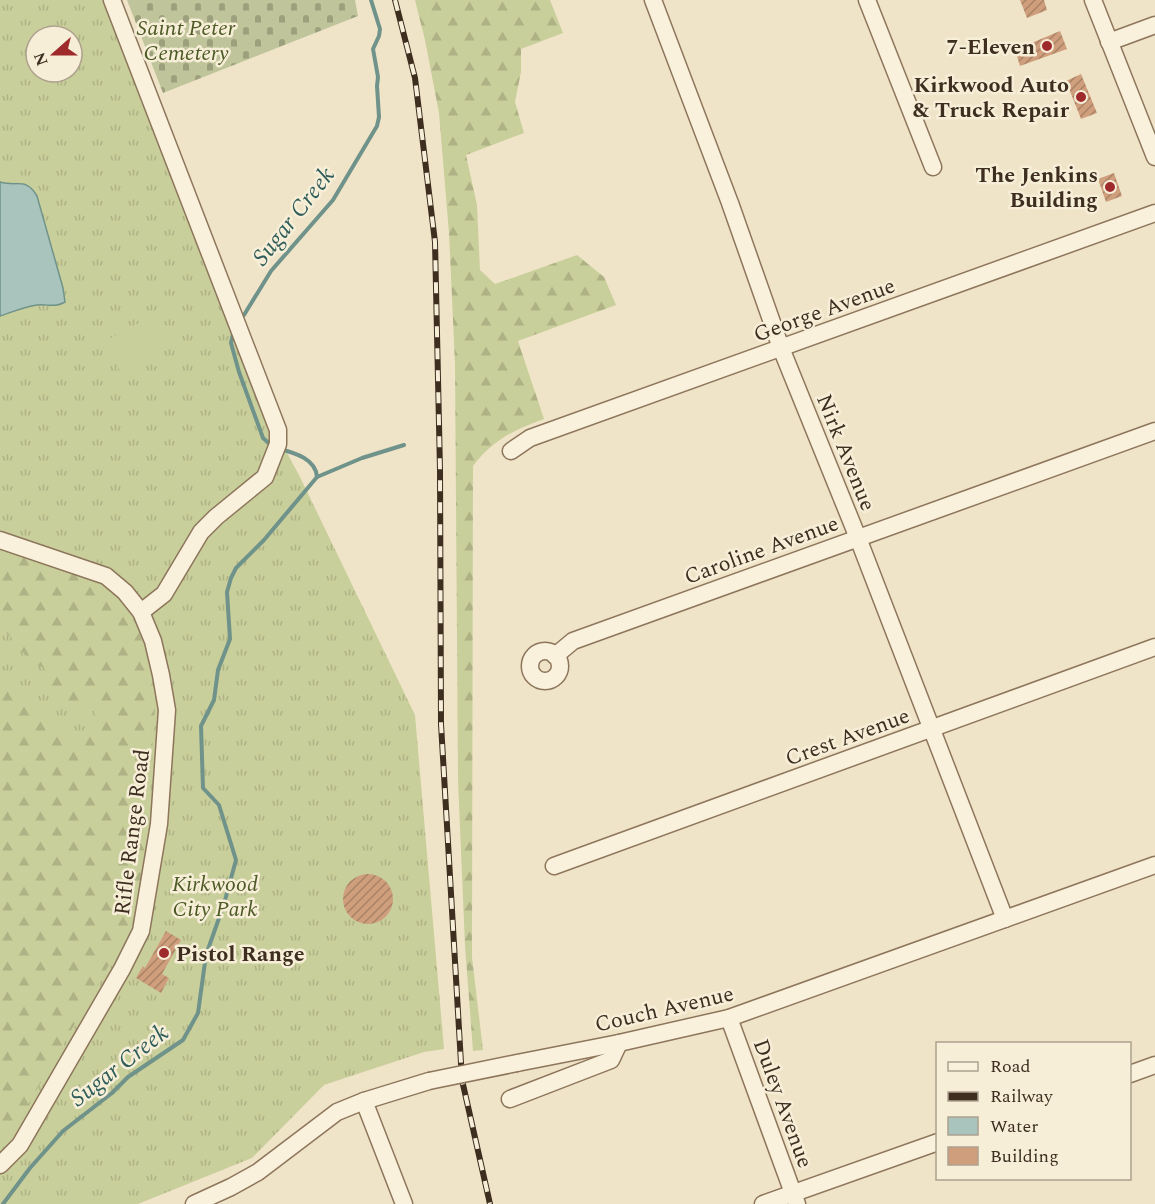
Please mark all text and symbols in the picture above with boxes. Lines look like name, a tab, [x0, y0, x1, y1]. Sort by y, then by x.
park label: Saint Peter Cemetery	[137, 12, 236, 70]
north arrow	[24, 24, 84, 84]
place label: 7-Eleven	[946, 31, 1035, 64]
marker: 7-Eleven	[1040, 39, 1054, 53]
text: N	[27, 49, 54, 69]
place label: Kirkwood Auto & Truck Repair	[912, 69, 1070, 127]
marker: Kirkwood Auto & Truck Repair	[1074, 90, 1088, 104]
water label: Sugar Creek	[244, 159, 344, 274]
place label: The Jenkins Building	[975, 159, 1098, 217]
marker: The Jenkins Building	[1103, 180, 1117, 194]
street label: George Avenue	[749, 269, 900, 351]
street label: Nirk Avenue	[807, 389, 884, 516]
street label: Caroline Avenue	[680, 507, 843, 594]
street label: Crest Avenue	[781, 700, 915, 775]
street label: Rifle Range Road	[106, 747, 159, 917]
park label: Kirkwood City Park	[172, 868, 258, 926]
place label: Pistol Range	[176, 938, 305, 971]
marker: Pistol Range	[157, 946, 171, 960]
street label: Couch Avenue	[592, 977, 737, 1041]
water label: Sugar Creek	[62, 1016, 177, 1116]
street label: Duley Avenue	[744, 1034, 821, 1173]
legend	[936, 1042, 1131, 1180]
text: Road	[990, 1053, 1031, 1080]
text: Railway	[990, 1083, 1054, 1110]
text: Water	[990, 1113, 1038, 1140]
text: Building	[990, 1143, 1059, 1170]

